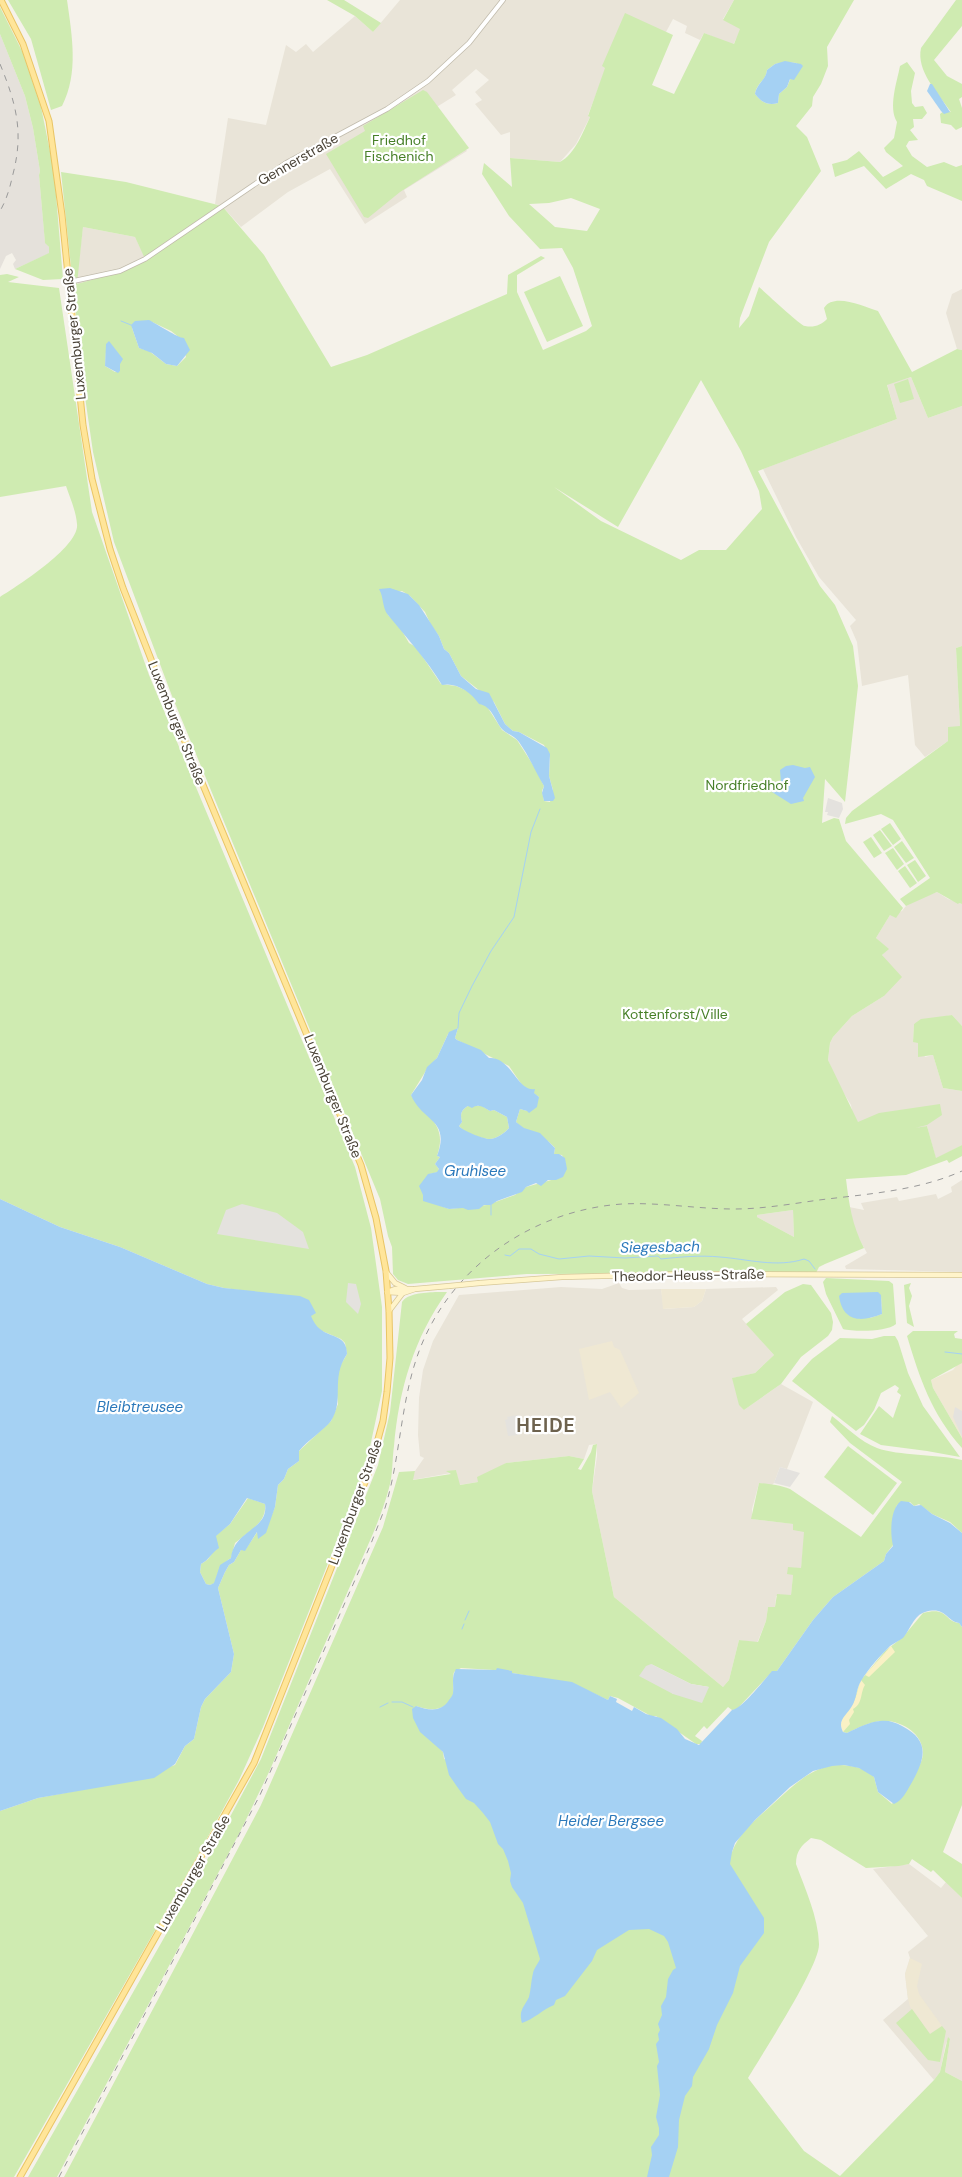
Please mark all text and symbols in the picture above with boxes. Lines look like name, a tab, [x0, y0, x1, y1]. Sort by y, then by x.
street label: Gennerstraße	[255, 129, 341, 189]
park label: Friedhof Fischenich	[364, 131, 434, 165]
street label: Luxemburger Straße	[58, 267, 90, 401]
street label: Luxemburger Straße	[144, 658, 210, 788]
park label: Nordfriedhof	[706, 776, 789, 794]
park label: Kottenforst/Ville	[622, 1005, 728, 1023]
street label: Luxemburger Straße	[300, 1031, 366, 1161]
water label: Gruhlsee	[444, 1161, 506, 1181]
water label: Siegesbach	[620, 1236, 700, 1258]
street label: Theodor-Heuss-Straße	[612, 1265, 764, 1285]
water label: Bleibtreusee	[97, 1397, 184, 1417]
district label: HEIDE	[516, 1413, 576, 1438]
street label: Luxemburger Straße	[324, 1437, 386, 1567]
street label: Luxemburger Straße	[152, 1811, 234, 1935]
water label: Heider Bergsee	[558, 1811, 664, 1831]

